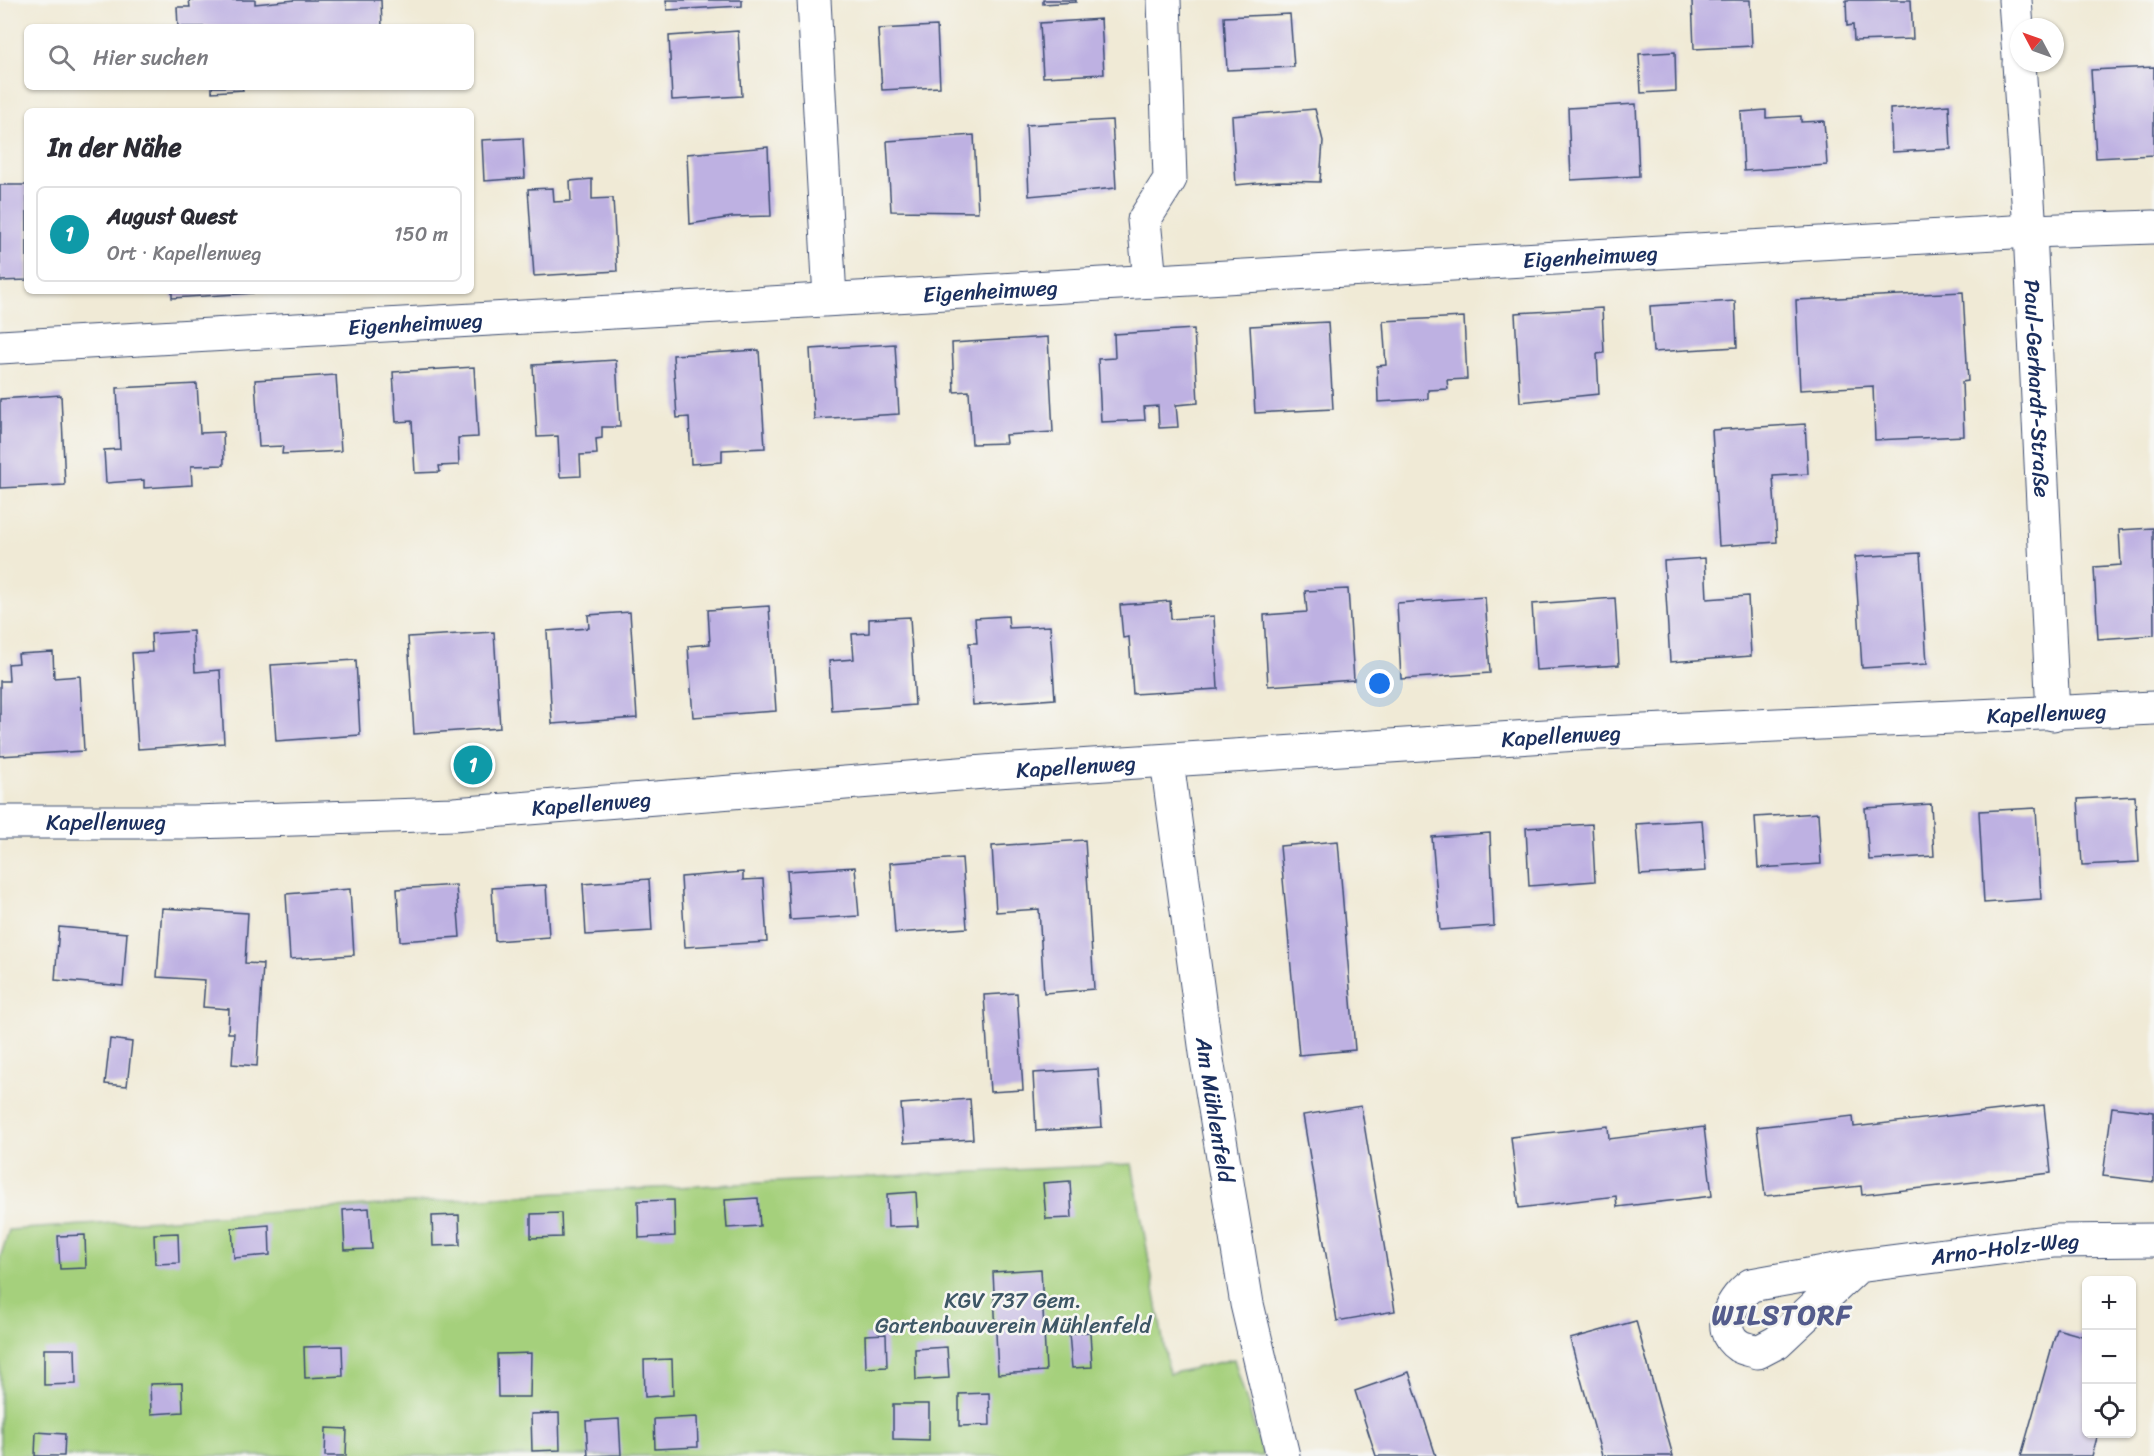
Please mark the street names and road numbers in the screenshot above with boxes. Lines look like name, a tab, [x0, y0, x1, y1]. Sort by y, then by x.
street label: Eigenheimweg	[1522, 233, 1659, 279]
street label: Eigenheimweg	[922, 267, 1059, 314]
street label: Paul-Gerhardt-Straße	[2013, 278, 2062, 498]
street label: Eigenheimweg	[347, 300, 484, 347]
street label: Kapellenweg	[1986, 691, 2107, 735]
street label: Kapellenweg	[1500, 713, 1622, 758]
street label: Kapellenweg	[1015, 743, 1137, 789]
street label: Kapellenweg	[530, 779, 653, 827]
street label: Kapellenweg	[46, 803, 166, 842]
street label: Am Mühlenfeld	[1184, 1034, 1246, 1187]
street label: Arno-Holz-Weg	[1927, 1221, 2080, 1276]

